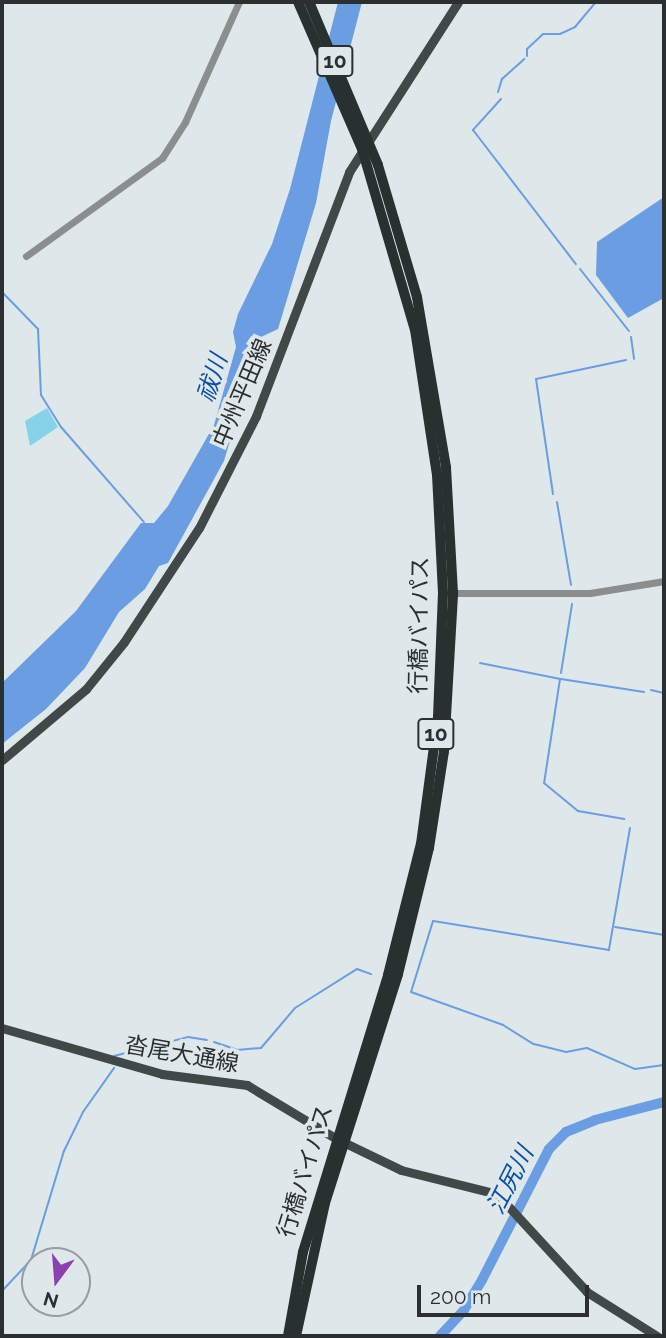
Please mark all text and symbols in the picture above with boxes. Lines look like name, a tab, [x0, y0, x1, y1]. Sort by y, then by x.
road number: 10	[316, 43, 354, 78]
street label: 中州平田線	[207, 335, 277, 451]
water label: 祓川	[191, 351, 233, 405]
street label: 行橋バイパス	[404, 556, 434, 694]
road number: 10	[417, 716, 455, 752]
street label: 沓尾大通線	[123, 1030, 241, 1078]
street label: 行橋バイパス	[272, 1101, 338, 1241]
water label: 江尻川	[481, 1141, 539, 1219]
north arrow	[21, 1247, 91, 1317]
scale bar	[421, 1272, 592, 1316]
text: 200 m	[430, 1284, 491, 1309]
text: N	[41, 1288, 61, 1313]

